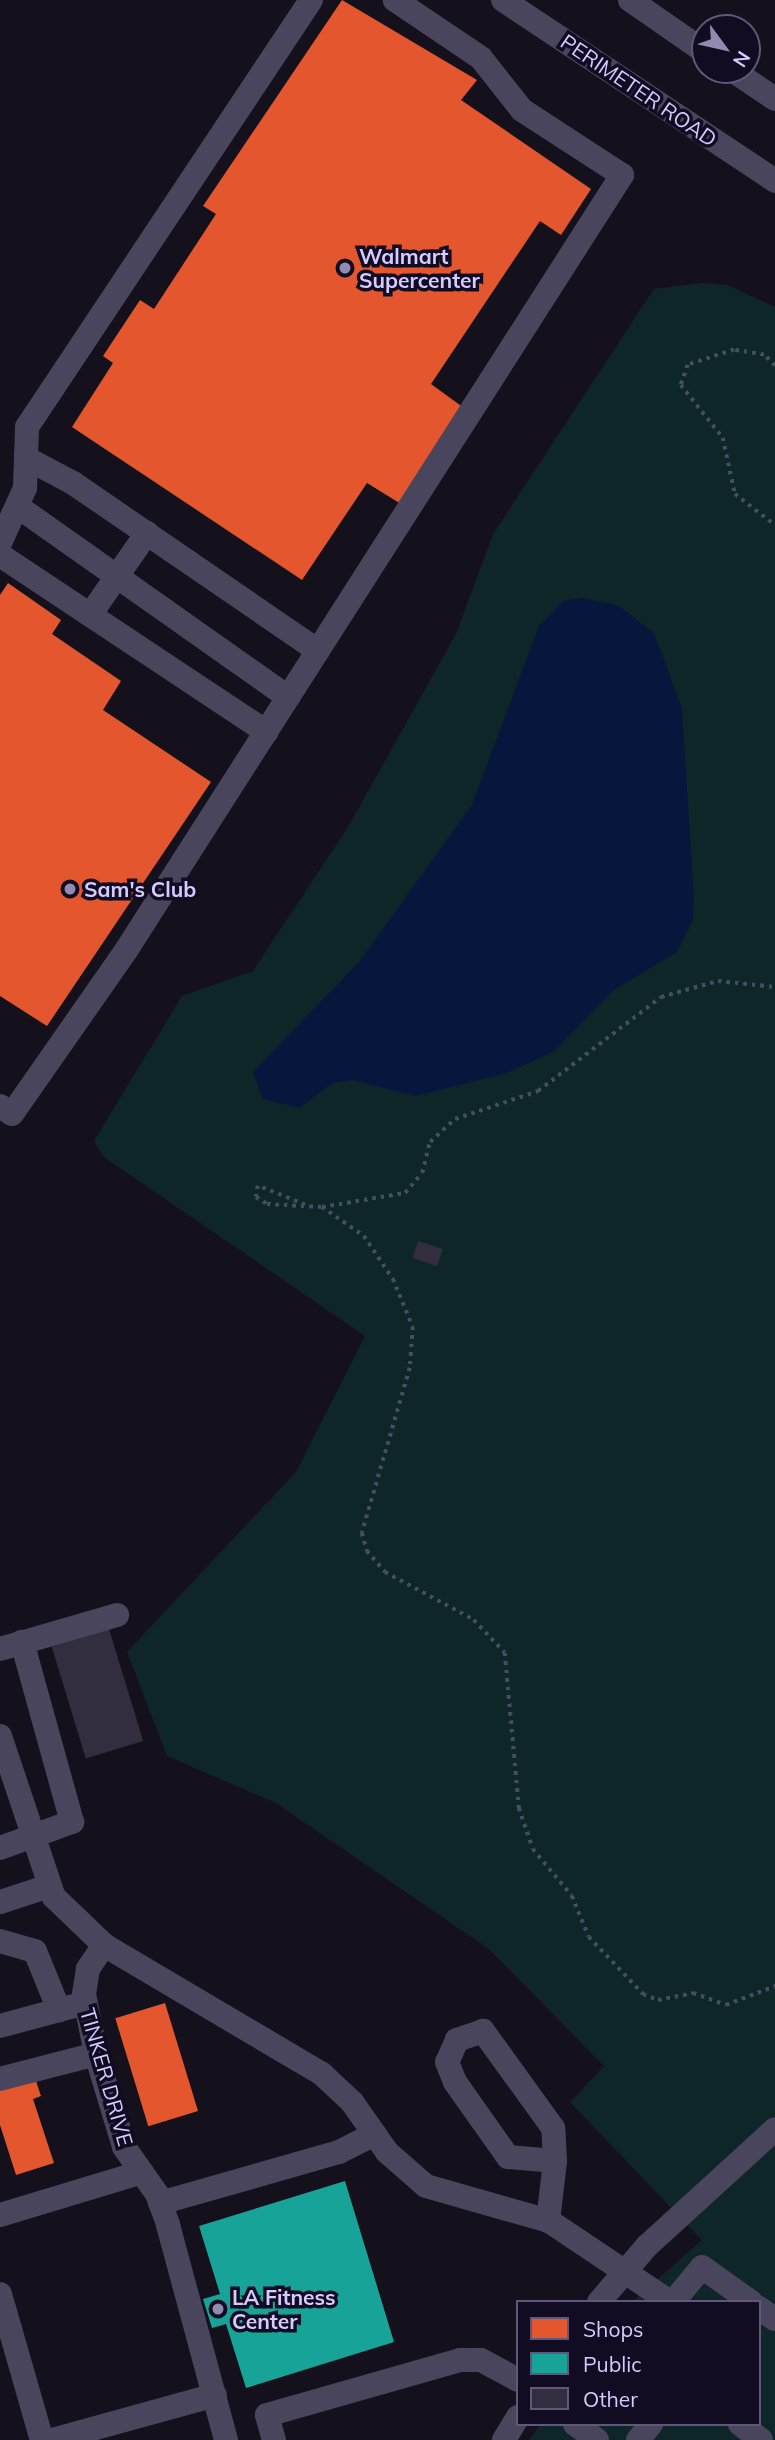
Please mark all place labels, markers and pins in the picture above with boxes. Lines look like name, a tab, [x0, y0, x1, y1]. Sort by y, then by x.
place label: Walmart Supercenter	[359, 243, 480, 293]
marker: Walmart Supercenter	[337, 260, 353, 276]
place label: Sam's Club	[84, 876, 196, 902]
marker: Sam's Club	[62, 881, 78, 897]
place label: LA Fitness Center	[232, 2284, 336, 2334]
marker: LA Fitness Center	[210, 2301, 226, 2317]

